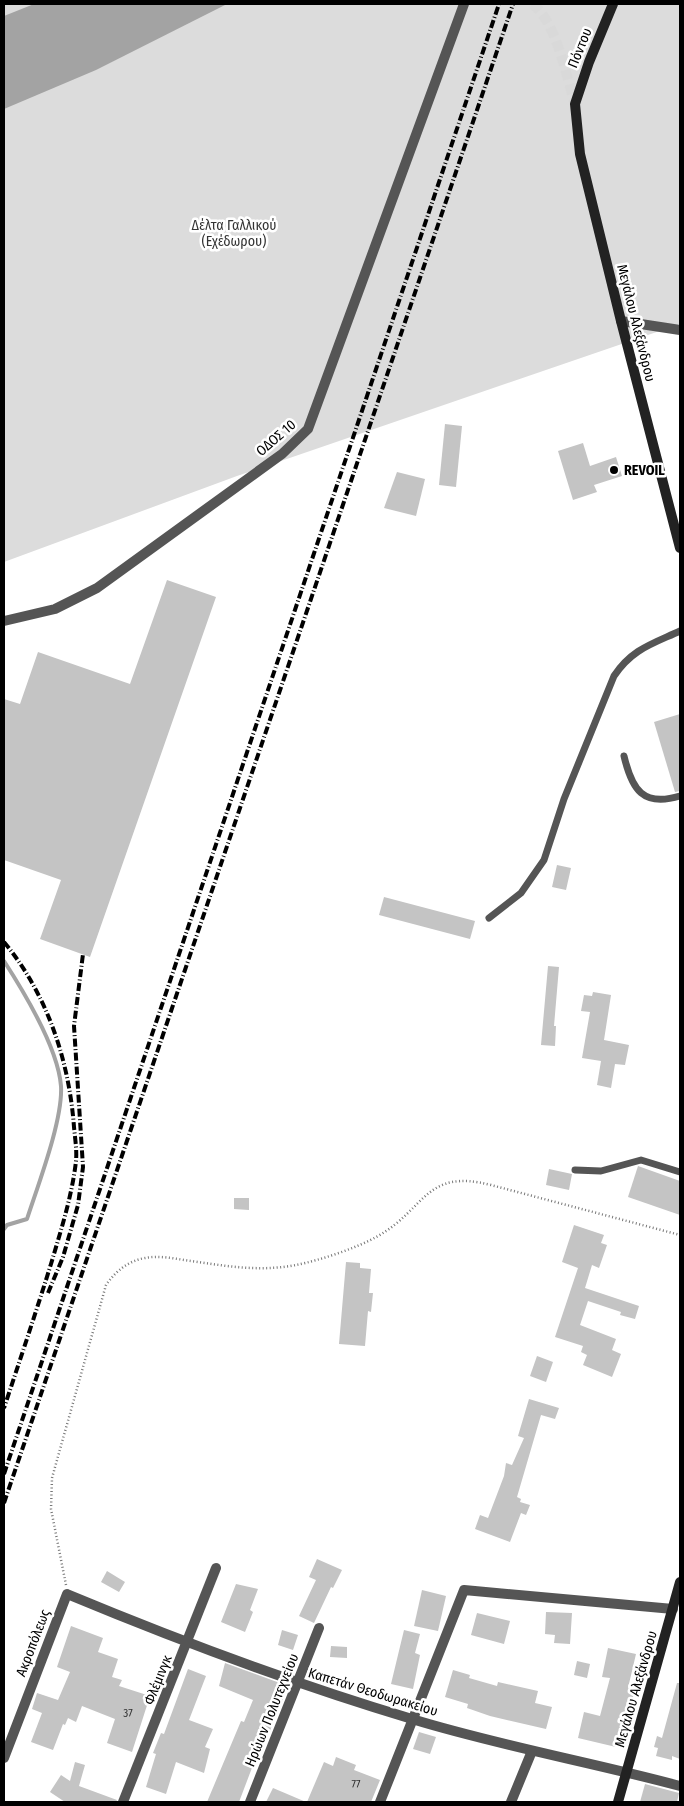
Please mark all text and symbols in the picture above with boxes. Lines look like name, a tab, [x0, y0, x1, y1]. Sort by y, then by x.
street label: Πόντου	[564, 25, 596, 71]
park label: Δέλτα Γαλλικού (Εχέδωρου)	[192, 217, 276, 250]
street label: Μεγάλου Αλεξάνδρου	[613, 263, 659, 383]
street label: ΟΔΟΣ 10	[253, 416, 299, 460]
place label: REVOIL	[624, 462, 665, 479]
marker: REVOIL	[608, 464, 620, 476]
street label: Ακροπόλεως	[12, 1607, 54, 1679]
street label: Μεγάλου Αλεξάνδρου	[611, 1629, 661, 1749]
street label: Ηρώων Πολυτεχνείου	[242, 1651, 302, 1769]
street label: Φλέμινγκ	[140, 1652, 176, 1707]
street label: Καπετάν Θεοδωρακείου	[306, 1664, 440, 1720]
house number: 37	[123, 1707, 133, 1720]
house number: 77	[352, 1778, 361, 1791]

